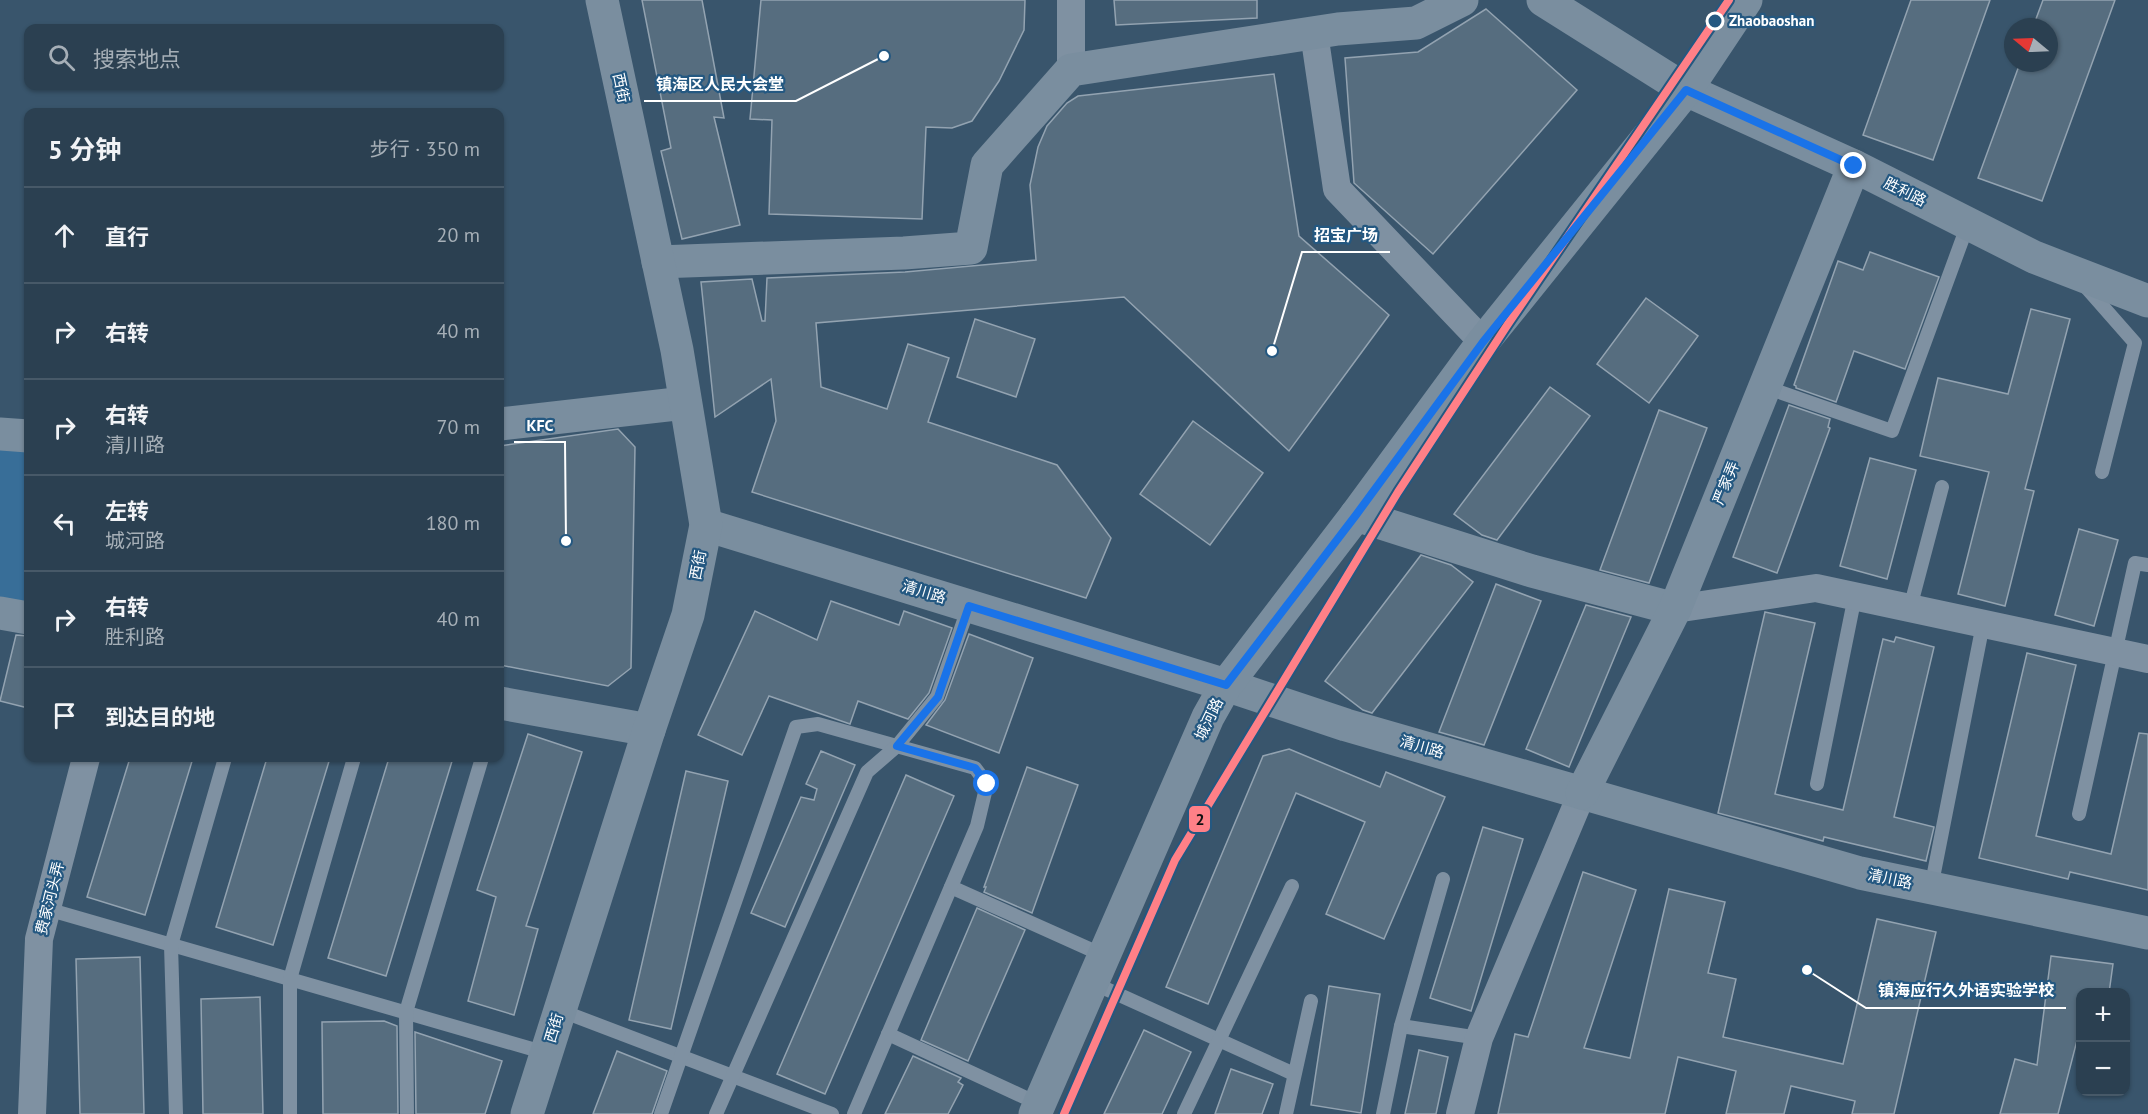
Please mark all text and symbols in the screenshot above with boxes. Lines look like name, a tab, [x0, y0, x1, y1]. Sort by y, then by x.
place label: Zhaobaoshan	[1729, 11, 1814, 30]
marker: Zhaobaoshan	[1706, 12, 1724, 30]
north arrow	[2004, 18, 2058, 72]
search box	[24, 24, 504, 90]
icon: search	[45, 41, 78, 74]
text: 搜索地点	[93, 45, 181, 73]
callout: 镇海区人民大会堂	[644, 67, 796, 101]
street label: 西街	[609, 71, 634, 105]
text: 镇海区人民大会堂	[656, 74, 784, 94]
text: 5 分钟	[48, 133, 121, 166]
text: 步行 · 350 m	[370, 136, 480, 162]
route end	[1840, 152, 1866, 178]
street label: 胜利路	[1881, 173, 1930, 210]
callout: 招宝广场	[1302, 218, 1390, 252]
icon: ahead	[48, 219, 81, 252]
text: 20 m	[437, 222, 480, 248]
text: 直行	[105, 223, 149, 251]
text: 招宝广场	[1314, 225, 1378, 245]
icon: right	[48, 315, 81, 348]
text: 40 m	[437, 318, 480, 344]
text: 右转	[105, 319, 149, 347]
text: 右转	[105, 401, 149, 429]
callout: KFC	[514, 408, 565, 442]
icon: right	[48, 411, 81, 444]
text: 70 m	[437, 414, 480, 440]
text: KFC	[527, 415, 554, 435]
text: 清川路	[105, 432, 165, 458]
street label: 严家弄	[1708, 458, 1743, 507]
text: 左转	[105, 497, 149, 525]
icon: left	[48, 507, 81, 540]
text: 180 m	[426, 510, 480, 536]
text: 城河路	[105, 528, 165, 554]
street label: 西街	[685, 548, 710, 581]
street label: 清川路	[900, 576, 948, 607]
text: 右转	[105, 593, 149, 621]
icon: right	[48, 603, 81, 636]
text: 40 m	[437, 606, 480, 632]
text: 胜利路	[105, 624, 165, 650]
street label: 城河路	[1190, 694, 1227, 743]
icon: arrive	[48, 699, 81, 732]
text: 到达目的地	[105, 703, 215, 731]
street label: 清川路	[1398, 731, 1446, 762]
route start	[973, 770, 999, 796]
line badge: 2	[1188, 805, 1211, 833]
text: 2	[1195, 809, 1205, 829]
street label: 费家河头弄	[31, 859, 68, 937]
street label: 清川路	[1866, 865, 1914, 892]
callout: 镇海应行久外语实验学校	[1866, 974, 2066, 1008]
text: 镇海应行久外语实验学校	[1878, 980, 2055, 1000]
map controls	[2076, 988, 2130, 1096]
button: +	[2076, 988, 2130, 1042]
street label: 西街	[540, 1011, 567, 1045]
button: −	[2076, 1042, 2130, 1096]

